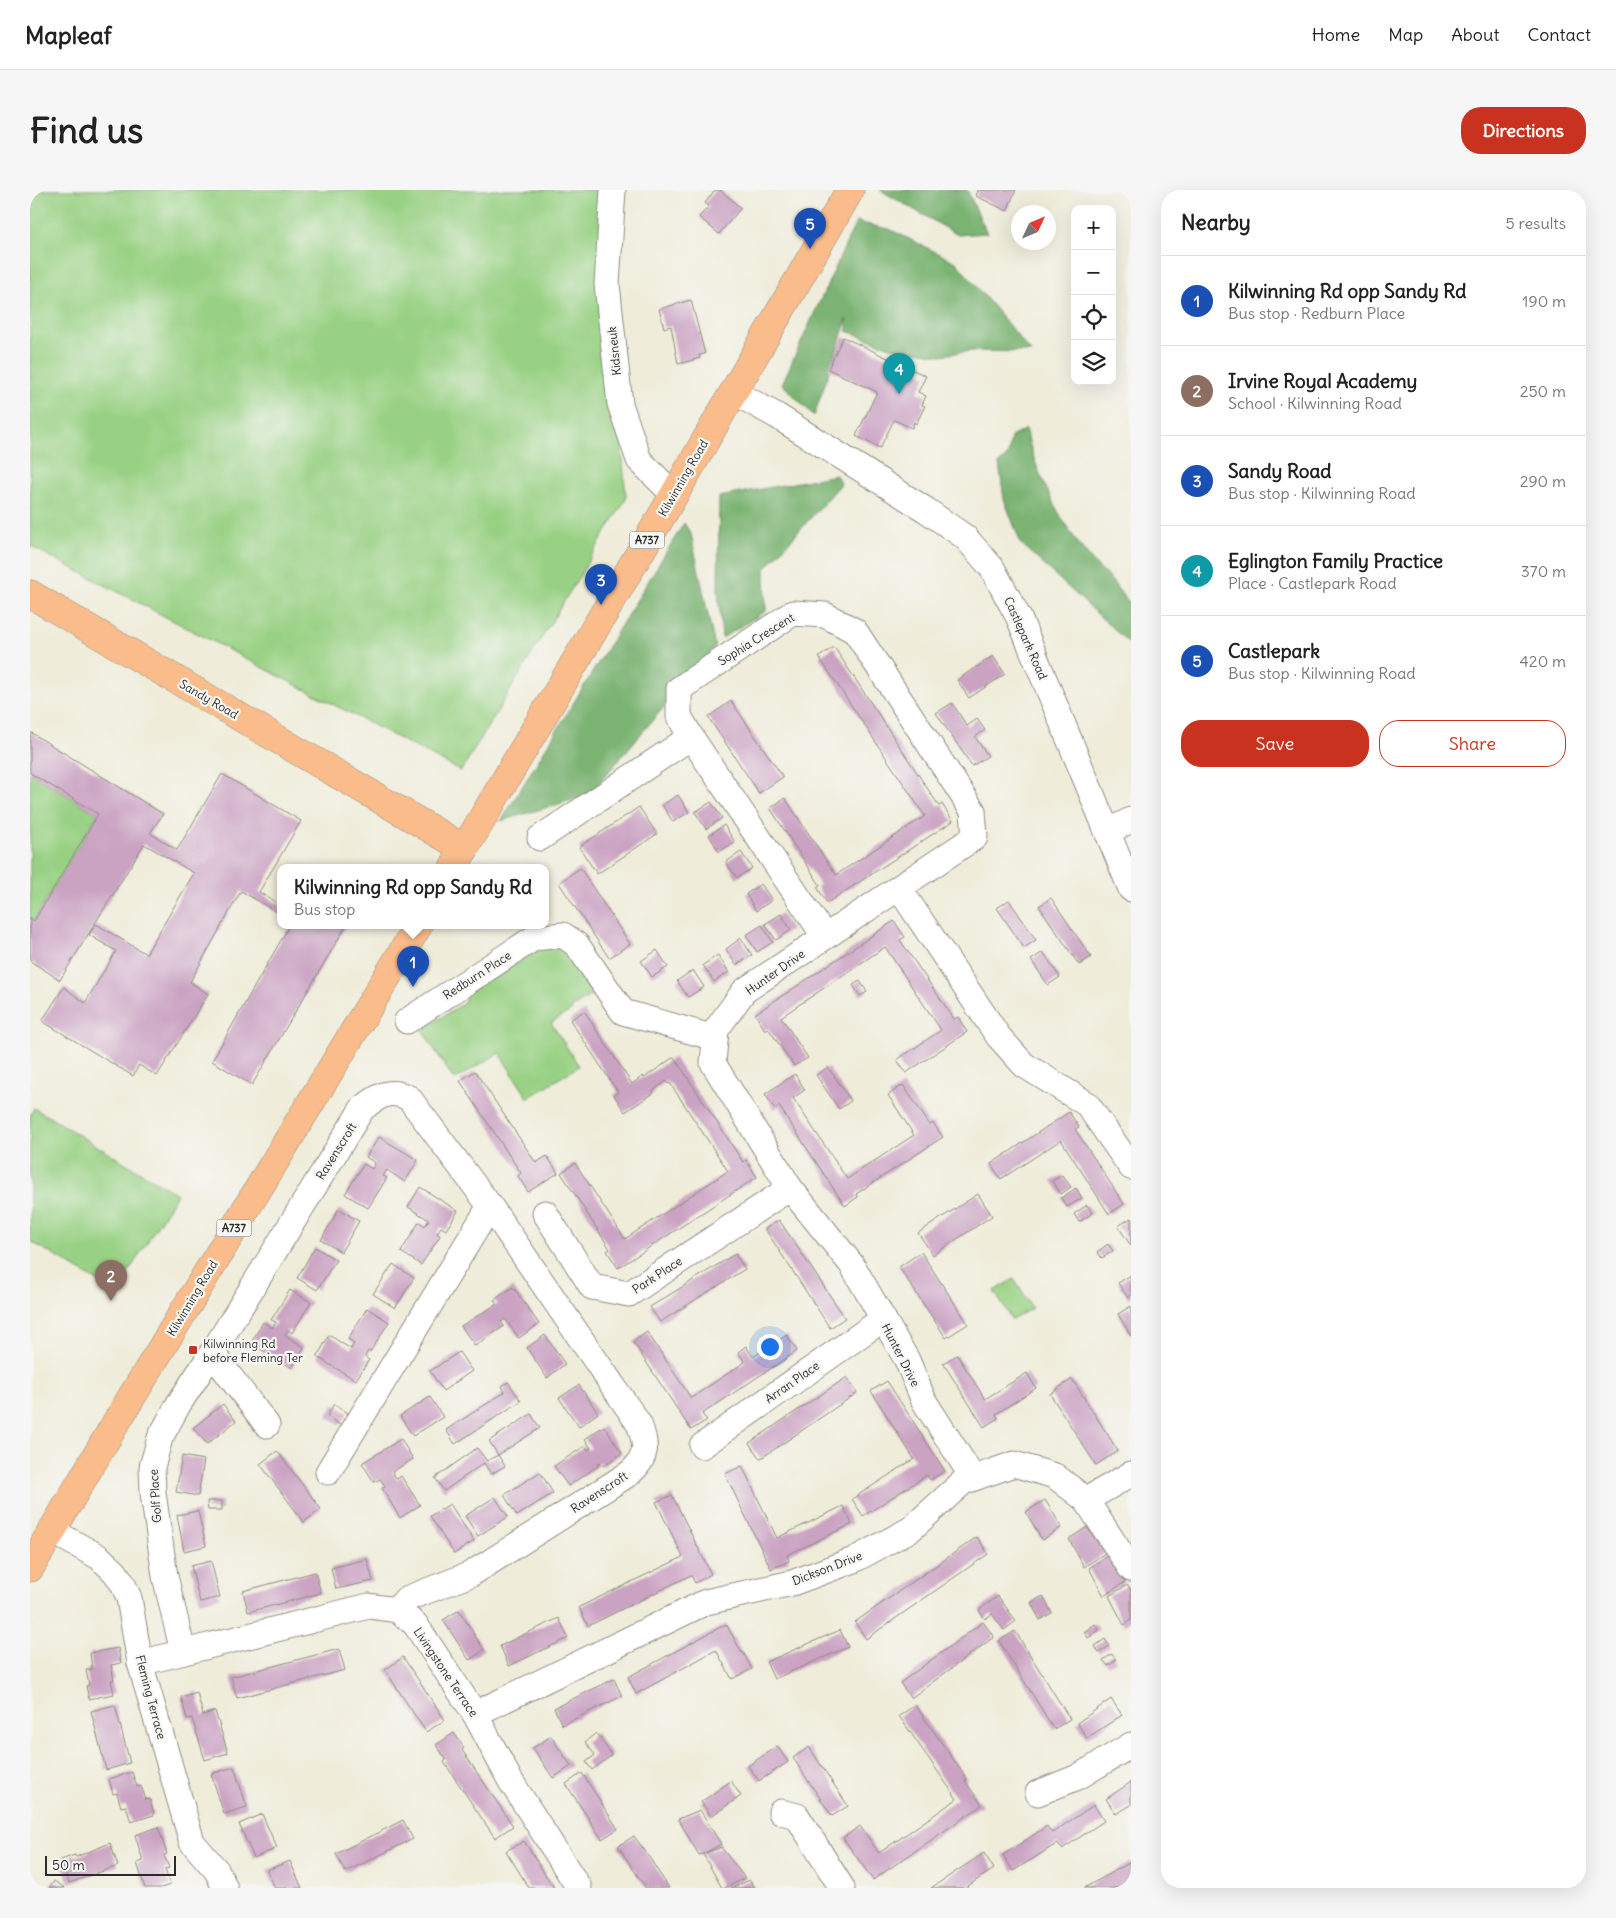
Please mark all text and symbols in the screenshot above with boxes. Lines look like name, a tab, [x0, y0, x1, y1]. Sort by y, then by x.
text: Mapleaf	[25, 20, 112, 50]
text: Home	[1312, 23, 1360, 46]
text: Map	[1388, 23, 1423, 46]
text: About	[1451, 23, 1499, 46]
text: Contact	[1527, 23, 1591, 46]
button: Directions	[1461, 107, 1586, 154]
text: Find us	[30, 108, 143, 152]
north arrow	[1011, 205, 1056, 250]
map controls	[1071, 205, 1116, 385]
button: +	[1071, 205, 1116, 250]
pin: 5	[794, 208, 826, 249]
text: Nearby	[1181, 209, 1251, 236]
text: 5 results	[1505, 213, 1566, 233]
button: −	[1071, 250, 1116, 295]
text: Kilwinning Rd opp Sandy Rd	[1228, 279, 1466, 303]
text: 1	[1194, 291, 1200, 311]
text: 190 m	[1522, 291, 1566, 311]
button: locate	[1071, 295, 1116, 340]
text: Bus stop · Redburn Place	[1228, 303, 1405, 323]
street label: Kidsneuk	[604, 326, 624, 376]
button: layers	[1071, 340, 1116, 385]
pin: 4	[883, 353, 915, 394]
text: Irvine Royal Academy	[1228, 369, 1417, 393]
text: 2	[1193, 381, 1201, 401]
text: 250 m	[1520, 381, 1566, 401]
text: School · Kilwinning Road	[1228, 393, 1402, 413]
street label: Kilwinning Road	[655, 437, 711, 519]
text: Sandy Road	[1228, 459, 1331, 483]
text: 3	[1192, 471, 1202, 491]
text: 290 m	[1520, 471, 1566, 491]
text: Bus stop · Kilwinning Road	[1228, 483, 1416, 503]
road number: A737	[630, 532, 664, 548]
text: Eglington Family Practice	[1228, 549, 1443, 573]
text: 4	[1192, 561, 1202, 581]
text: 370 m	[1521, 561, 1566, 581]
pin: 3	[585, 564, 617, 605]
text: Place · Castlepark Road	[1228, 573, 1397, 593]
street label: Castlepark Road	[1001, 594, 1051, 682]
street label: Sophia Crescent	[715, 610, 797, 668]
text: Castlepark	[1228, 639, 1320, 663]
text: 5	[1192, 651, 1202, 671]
text: 420 m	[1520, 651, 1566, 671]
text: Bus stop · Kilwinning Road	[1228, 663, 1416, 683]
street label: Sandy Road	[177, 676, 241, 722]
button: Save	[1181, 720, 1369, 767]
button: Share	[1379, 720, 1566, 767]
popup	[277, 864, 549, 929]
text: Kilwinning Rd opp Sandy Rd	[294, 875, 532, 899]
text: Bus stop	[294, 899, 355, 919]
pin: 1	[397, 946, 429, 987]
street label: Hunter Drive	[742, 946, 808, 998]
street label: Redburn Place	[440, 947, 514, 1003]
street label: Ravenscroft	[313, 1120, 359, 1182]
road number: A737	[216, 1220, 252, 1236]
street label: Park Place	[629, 1253, 685, 1297]
street label: Kilwinning Road	[163, 1257, 221, 1339]
pin: 2	[95, 1260, 127, 1301]
street label: Hunter Drive	[879, 1321, 923, 1389]
your location	[757, 1334, 783, 1360]
place label: Kilwinning Rd before Fleming Ter	[203, 1336, 303, 1365]
marker: Kilwinning Rd before Fleming Ter	[187, 1344, 199, 1356]
street label: Arran Place	[762, 1358, 822, 1406]
street label: Ravenscroft	[568, 1468, 630, 1516]
street label: Golf Place	[146, 1469, 164, 1523]
street label: Dickson Drive	[790, 1548, 864, 1588]
street label: Livingstone Terrace	[411, 1624, 481, 1720]
street label: Fleming Terrace	[133, 1653, 169, 1741]
scale bar	[45, 1853, 176, 1876]
text: 50 m	[52, 1856, 85, 1874]

